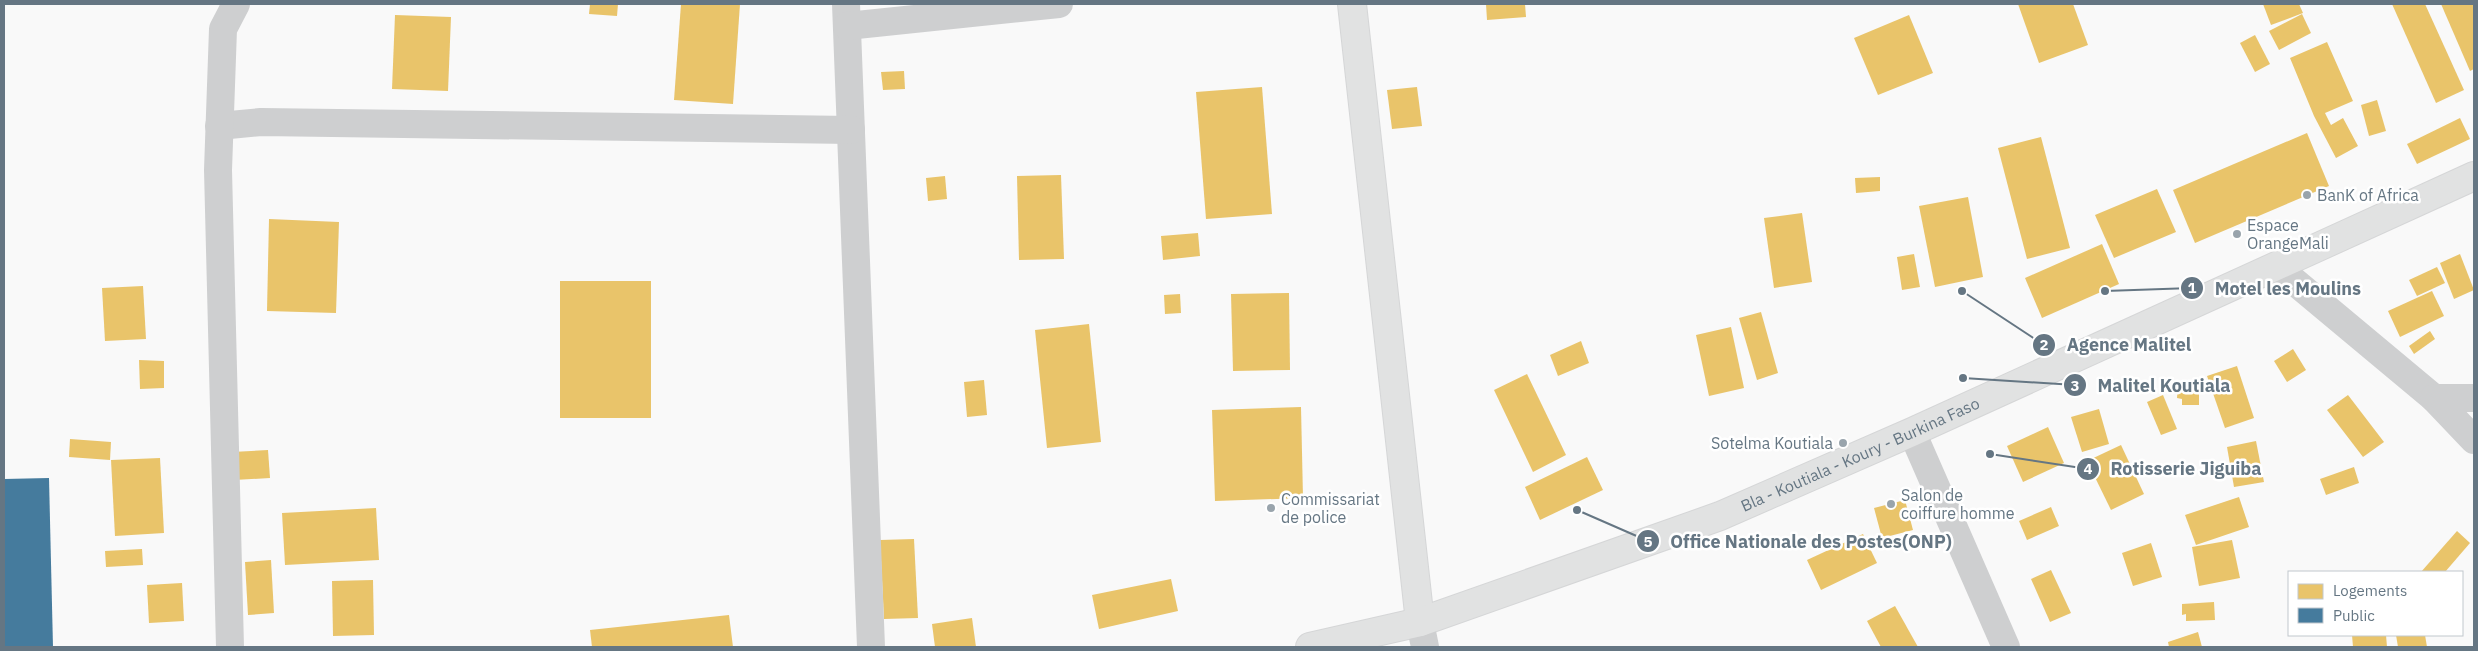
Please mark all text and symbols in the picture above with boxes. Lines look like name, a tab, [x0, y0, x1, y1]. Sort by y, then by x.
place label: BanK of Africa	[2317, 185, 2419, 205]
marker: BanK of Africa	[2301, 189, 2313, 201]
place label: Espace OrangeMali	[2247, 215, 2329, 253]
marker: Espace OrangeMali	[2231, 228, 2243, 240]
callout: Motel les Moulins	[2179, 272, 2371, 305]
text: Motel les Moulins	[2215, 277, 2361, 300]
text: 1	[2187, 278, 2197, 297]
callout: Agence Malitel	[2032, 328, 2201, 361]
text: Agence Malitel	[2067, 333, 2192, 356]
text: 2	[2039, 335, 2049, 354]
callout: Malitel Koutiala	[2062, 369, 2240, 402]
text: Malitel Koutiala	[2097, 374, 2231, 397]
text: 3	[2070, 376, 2080, 395]
street label: Bla - Koutiala - Koury - Burkina Faso	[1738, 393, 1983, 516]
place label: Sotelma Koutiala	[1711, 433, 1833, 453]
marker: Sotelma Koutiala	[1837, 437, 1849, 449]
callout: Rotisserie Jiguiba	[2075, 452, 2271, 485]
text: Rotisserie Jiguiba	[2110, 457, 2262, 480]
text: 4	[2083, 459, 2093, 478]
place label: Salon de coiffure homme	[1901, 485, 2015, 523]
place label: Commissariat de police	[1281, 489, 1380, 527]
marker: Salon de coiffure homme	[1885, 498, 1897, 510]
marker: Commissariat de police	[1265, 502, 1277, 514]
callout: Office Nationale des Postes(ONP)	[1635, 525, 1962, 558]
text: Office Nationale des Postes(ONP)	[1670, 530, 1952, 553]
text: 5	[1643, 532, 1653, 551]
legend	[2288, 571, 2463, 636]
text: Logements	[2333, 581, 2407, 600]
text: Public	[2333, 606, 2375, 625]

